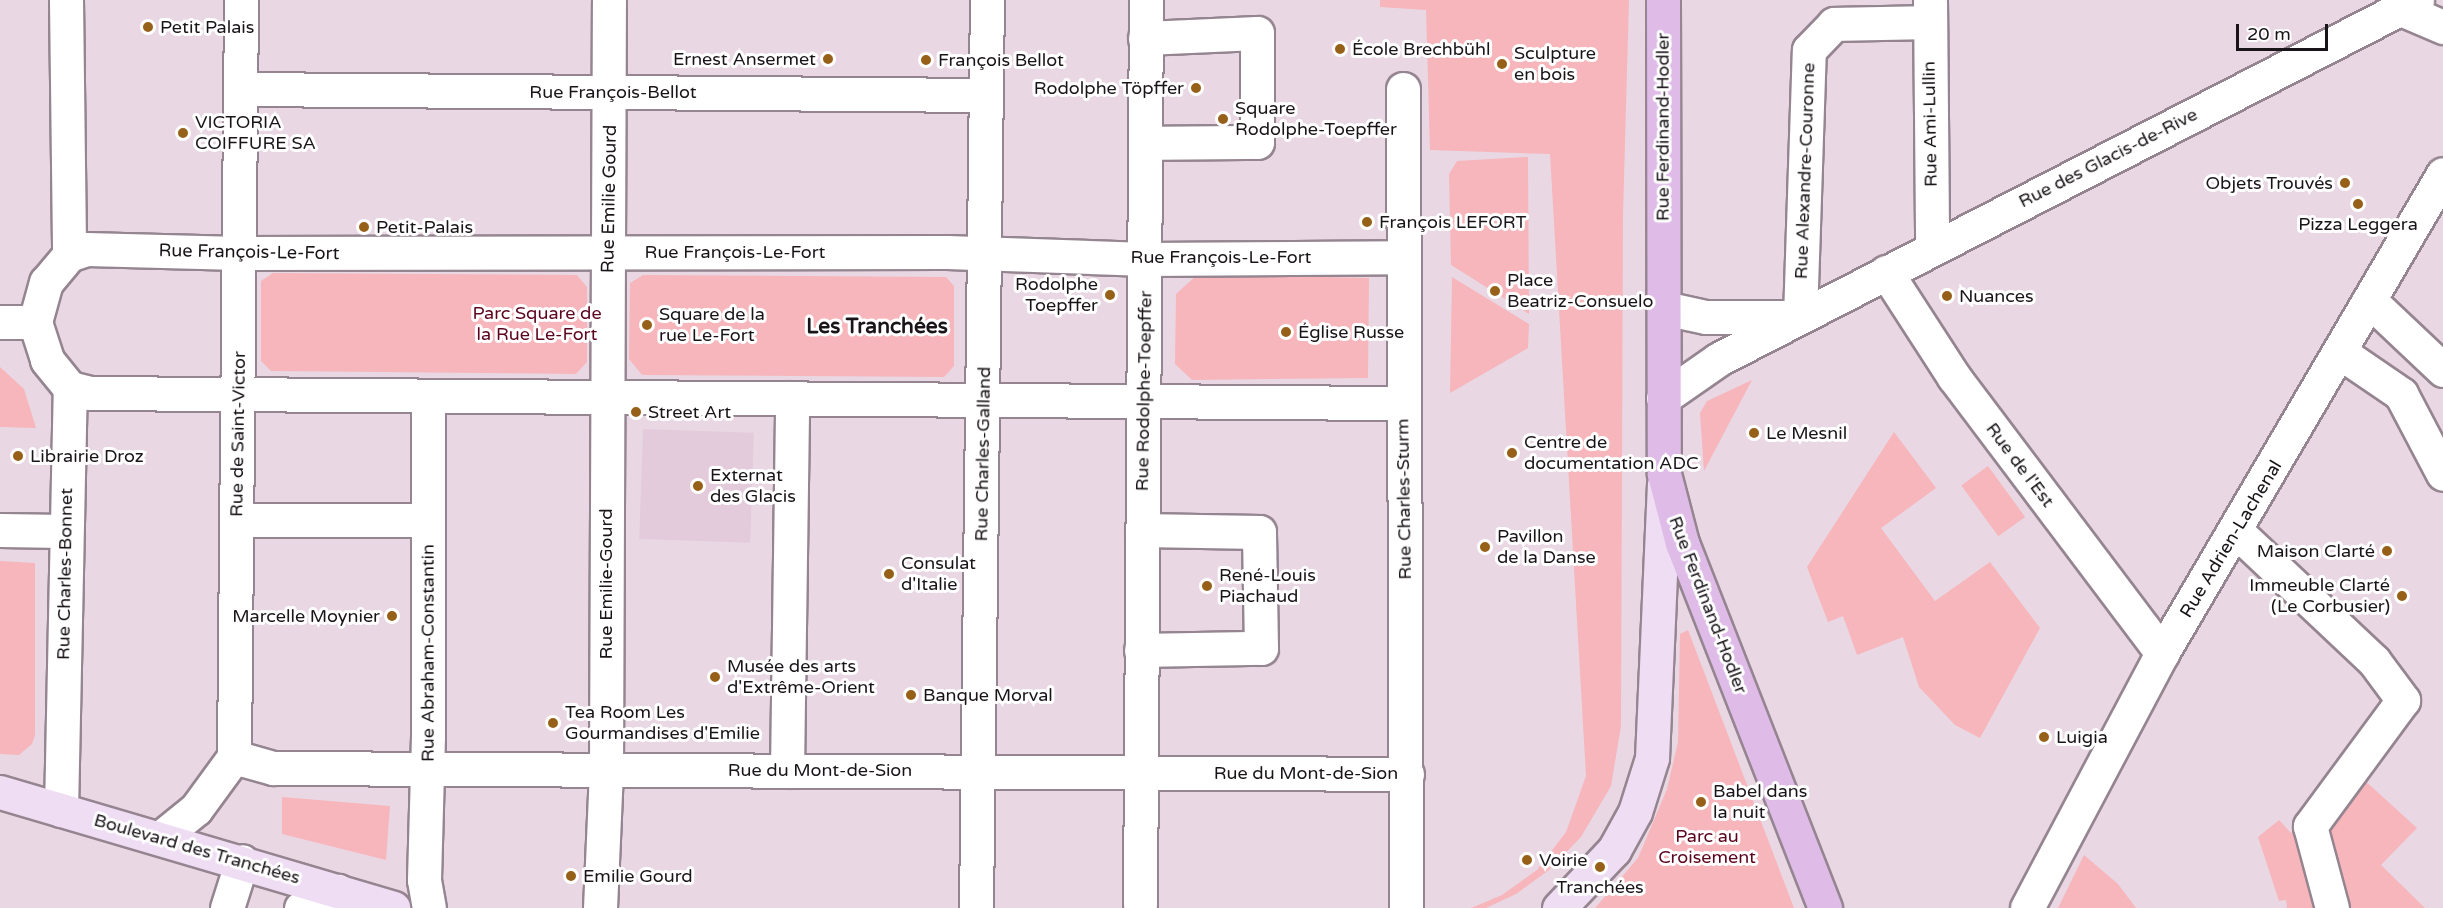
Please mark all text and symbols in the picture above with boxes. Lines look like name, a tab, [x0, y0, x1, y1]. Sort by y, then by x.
scale bar	[2239, 12, 2330, 50]
place label: Petit Palais	[160, 16, 254, 38]
marker: Petit Palais	[141, 20, 155, 34]
text: 20 m	[2247, 23, 2291, 45]
street label: Rue Ferdinand-Hodler	[1652, 33, 1674, 221]
place label: École Brechbühl	[1352, 38, 1491, 60]
marker: École Brechbühl	[1333, 42, 1347, 56]
place label: Sculpture en bois	[1514, 43, 1596, 86]
place label: Ernest Ansermet	[673, 48, 816, 70]
place label: François Bellot	[938, 49, 1064, 71]
marker: Ernest Ansermet	[821, 52, 835, 66]
marker: François Bellot	[919, 53, 933, 67]
marker: Sculpture en bois	[1495, 57, 1509, 71]
street label: Rue Ami-Lullin	[1918, 61, 1942, 187]
street label: Rue Alexandre-Couronne	[1790, 62, 1820, 280]
place label: Rodolphe Töpffer	[1034, 77, 1184, 99]
street label: Rue François-Bellot	[529, 81, 697, 103]
marker: Rodolphe Töpffer	[1189, 81, 1203, 95]
place label: Square Rodolphe-Toepffer	[1235, 98, 1397, 140]
street label: Rue des Glacis-de-Rive	[2015, 104, 2201, 212]
place label: VICTORIA COIFFURE SA	[195, 112, 316, 154]
marker: Square Rodolphe-Toepffer	[1216, 112, 1230, 126]
street label: Rue Emilie Gourd	[597, 125, 621, 273]
marker: VICTORIA COIFFURE SA	[176, 126, 190, 140]
place label: Objets Trouvés	[2206, 172, 2333, 194]
marker: Objets Trouvés	[2338, 176, 2352, 190]
marker: Pizza Leggera	[2351, 197, 2365, 211]
place label: François LEFORT	[1379, 211, 1527, 233]
place label: Pizza Leggera	[2298, 213, 2418, 235]
marker: François LEFORT	[1360, 215, 1374, 229]
place label: Petit-Palais	[376, 216, 473, 238]
marker: Petit-Palais	[357, 220, 371, 234]
street label: Rue François-Le-Fort	[158, 240, 340, 264]
street label: Rue François-Le-Fort	[645, 241, 825, 263]
street label: Rue François-Le-Fort	[1131, 246, 1311, 268]
place label: Place Beatriz-Consuelo	[1507, 270, 1653, 312]
place label: Rodolphe Toepffer	[1015, 274, 1098, 316]
marker: Place Beatriz-Consuelo	[1488, 284, 1502, 298]
place label: Nuances	[1959, 285, 2034, 307]
marker: Rodolphe Toepffer	[1103, 288, 1117, 302]
marker: Nuances	[1940, 289, 1954, 303]
street label: Rue Rodolphe-Toepffer	[1131, 291, 1157, 491]
park label: Parc Square de la Rue Le-Fort	[472, 303, 602, 346]
place label: Square de la rue Le-Fort	[659, 304, 765, 346]
district label: Les Tranchées	[806, 314, 948, 340]
marker: Square de la rue Le-Fort	[640, 318, 654, 332]
place label: Église Russe	[1298, 321, 1404, 343]
marker: Église Russe	[1279, 325, 1293, 339]
street label: Rue de Saint-Victor	[226, 351, 250, 517]
street label: Rue Charles-Galland	[971, 366, 995, 542]
place label: Street Art	[648, 401, 731, 423]
marker: Street Art	[629, 405, 643, 419]
street label: Rue Charles-Sturm	[1392, 418, 1416, 580]
street label: Rue de l'Est	[1981, 419, 2059, 511]
place label: Le Mesnil	[1766, 422, 1847, 444]
marker: Le Mesnil	[1747, 426, 1761, 440]
place label: Centre de documentation ADC	[1524, 432, 1698, 474]
place label: Librairie Droz	[30, 445, 144, 467]
marker: Centre de documentation ADC	[1505, 446, 1519, 460]
marker: Librairie Droz	[11, 449, 25, 463]
street label: Rue Adrien-Lachenal	[2175, 456, 2287, 622]
place label: Externat des Glacis	[710, 465, 796, 508]
marker: Externat des Glacis	[691, 479, 705, 493]
street label: Rue Charles-Bonnet	[53, 488, 77, 660]
street label: Rue Emilie-Gourd	[595, 508, 617, 660]
street label: Rue Ferdinand-Hodler	[1664, 513, 1752, 697]
place label: Pavillon de la Danse	[1497, 526, 1596, 568]
marker: Pavillon de la Danse	[1478, 540, 1492, 554]
place label: Maison Clarté	[2257, 540, 2375, 562]
street label: Rue Abraham-Constantin	[417, 544, 439, 762]
marker: Maison Clarté	[2380, 544, 2394, 558]
place label: Consulat d'Italie	[901, 553, 976, 596]
place label: René-Louis Piachaud	[1219, 565, 1316, 608]
marker: Consulat d'Italie	[882, 567, 896, 581]
place label: Immeuble Clarté (Le Corbusier)	[2249, 575, 2390, 618]
marker: René-Louis Piachaud	[1200, 579, 1214, 593]
marker: Immeuble Clarté (Le Corbusier)	[2395, 589, 2409, 603]
place label: Marcelle Moynier	[232, 605, 380, 627]
marker: Marcelle Moynier	[385, 609, 399, 623]
place label: Musée des arts d'Extrême-Orient	[727, 656, 875, 698]
marker: Musée des arts d'Extrême-Orient	[708, 670, 722, 684]
place label: Banque Morval	[923, 684, 1053, 706]
marker: Banque Morval	[904, 688, 918, 702]
place label: Tea Room Les Gourmandises d'Emilie	[565, 702, 760, 744]
marker: Tea Room Les Gourmandises d'Emilie	[546, 716, 560, 730]
place label: Luigia	[2056, 726, 2108, 748]
marker: Luigia	[2037, 730, 2051, 744]
street label: Rue du Mont-de-Sion	[728, 759, 912, 781]
street label: Rue du Mont-de-Sion	[1214, 762, 1398, 784]
place label: Babel dans la nuit	[1713, 781, 1807, 824]
marker: Babel dans la nuit	[1694, 795, 1708, 809]
street label: Boulevard des Tranchées	[91, 809, 303, 889]
park label: Parc au Croisement	[1658, 826, 1756, 868]
place label: Voirie	[1539, 849, 1587, 871]
marker: Voirie	[1520, 853, 1534, 867]
marker: Tranchées	[1593, 860, 1607, 874]
place label: Emilie Gourd	[583, 865, 693, 887]
marker: Emilie Gourd	[564, 869, 578, 883]
place label: Tranchées	[1556, 876, 1644, 898]

